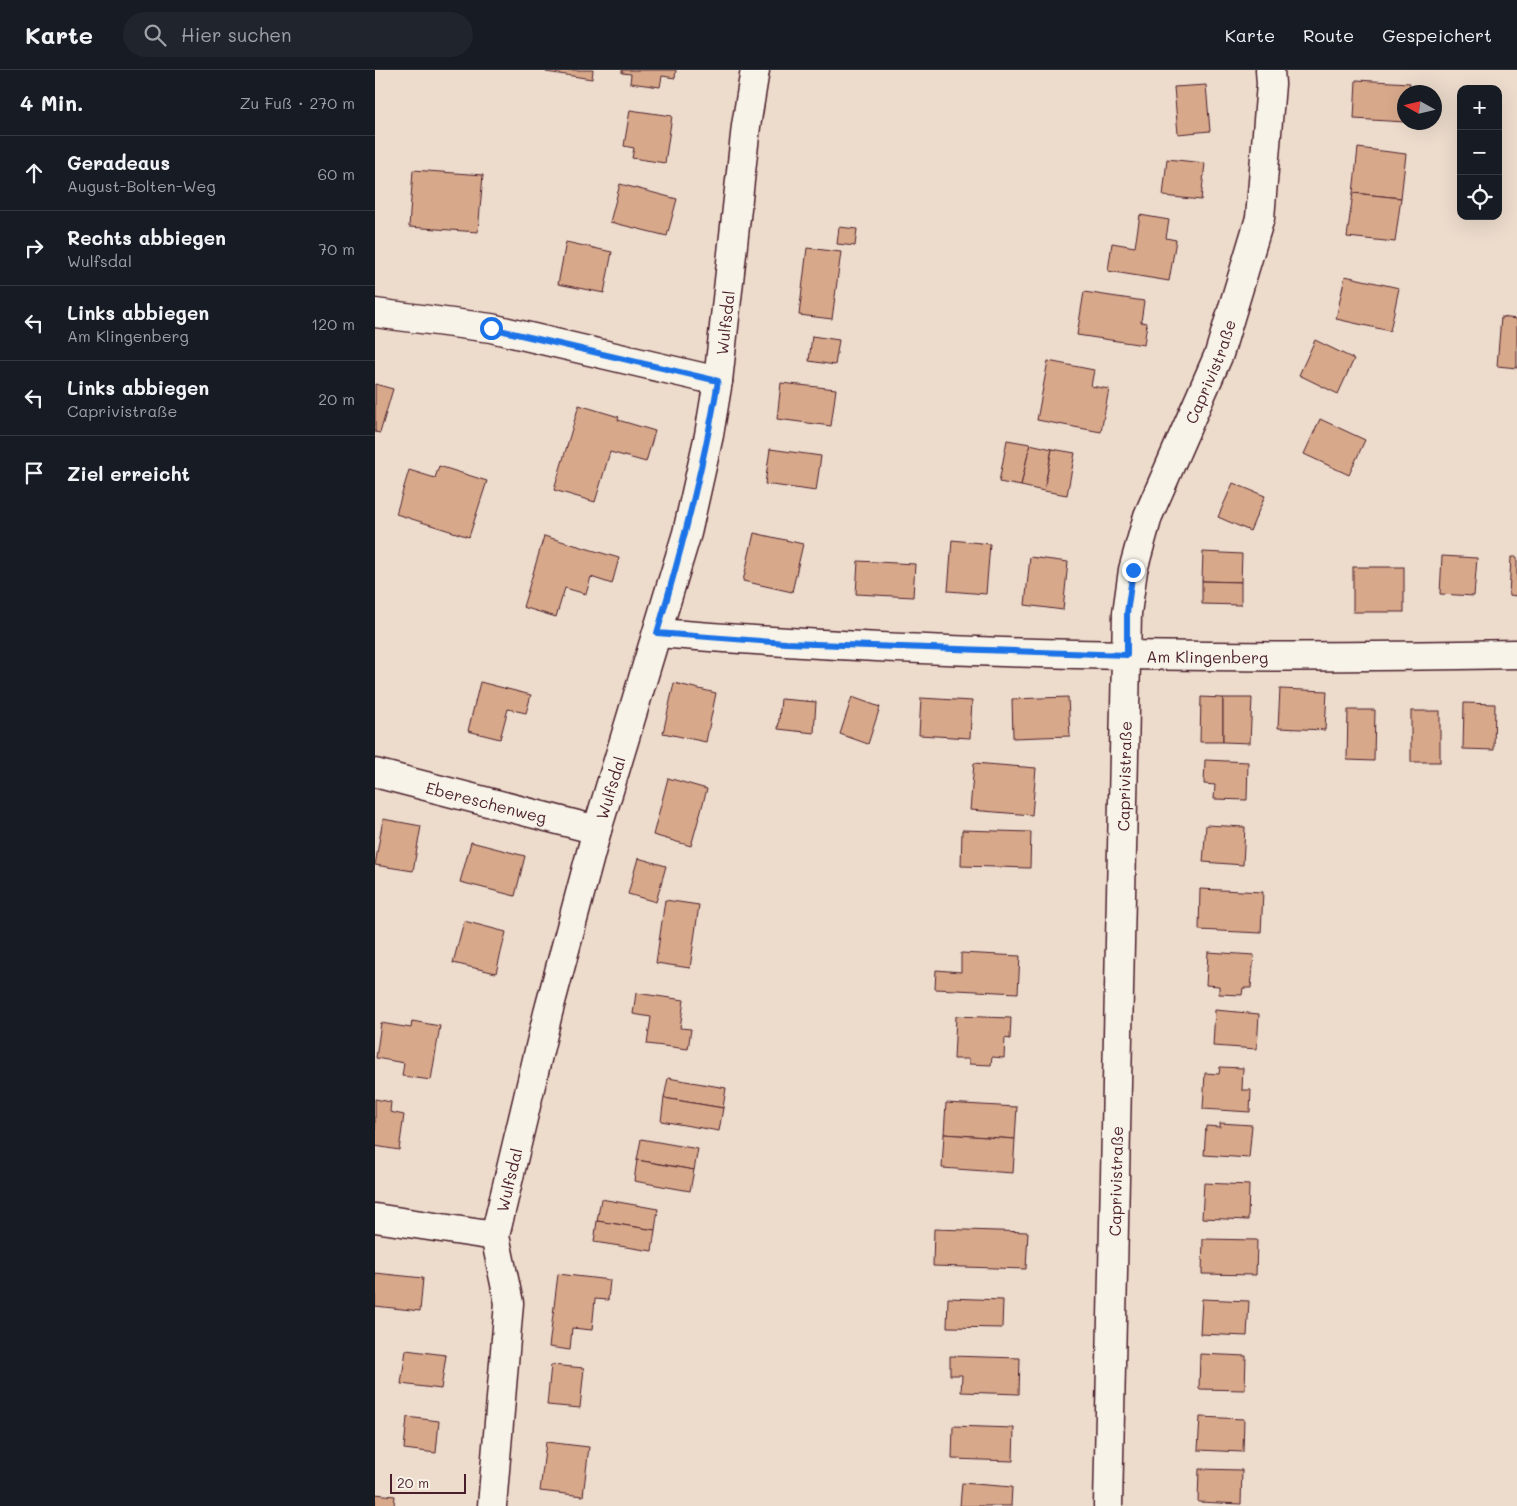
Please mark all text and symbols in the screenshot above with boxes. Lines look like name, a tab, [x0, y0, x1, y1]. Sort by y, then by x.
search box	[123, 12, 473, 57]
text: Karte	[25, 19, 93, 50]
icon: search	[141, 21, 169, 49]
text: Hier suchen	[181, 22, 292, 47]
text: Karte	[1225, 23, 1275, 47]
text: Route	[1303, 23, 1354, 47]
text: Gespeichert	[1382, 23, 1492, 47]
north arrow	[1397, 85, 1442, 130]
map controls	[1457, 85, 1502, 220]
button: +	[1457, 85, 1502, 130]
text: 4 Min.	[20, 89, 83, 116]
text: Zu Fuß · 270 m	[240, 92, 355, 113]
button: −	[1457, 130, 1502, 175]
text: Geradeaus	[67, 150, 170, 175]
icon: ahead	[20, 159, 48, 187]
text: 60 m	[318, 163, 355, 184]
text: August-Bolten-Weg	[67, 175, 216, 196]
button: locate	[1457, 175, 1502, 220]
text: Rechts abbiegen	[67, 225, 226, 250]
icon: right	[20, 234, 48, 262]
text: 70 m	[318, 238, 355, 259]
text: Wulfsdal	[67, 250, 132, 271]
street label: Wulfsdal	[710, 289, 738, 356]
text: Links abbiegen	[67, 300, 209, 325]
icon: left	[20, 309, 48, 337]
text: 120 m	[311, 313, 355, 334]
route start	[480, 317, 503, 340]
street label: Caprivistraße	[1179, 317, 1239, 427]
text: Am Klingenberg	[67, 325, 189, 346]
text: Links abbiegen	[67, 375, 209, 400]
icon: left	[20, 384, 48, 412]
text: 20 m	[318, 388, 355, 409]
text: Caprivistraße	[67, 400, 177, 421]
icon: arrive	[20, 459, 48, 487]
text: Ziel erreicht	[67, 461, 190, 486]
route end	[1122, 559, 1145, 582]
street label: Am Klingenberg	[1146, 645, 1268, 667]
street label: Caprivistraße	[1112, 721, 1135, 832]
street label: Wulfsdal	[590, 754, 629, 822]
street label: Ebereschenweg	[424, 776, 549, 827]
street label: Caprivistraße	[1103, 1126, 1127, 1237]
street label: Wulfsdal	[491, 1146, 526, 1214]
scale bar	[390, 1471, 466, 1494]
text: 20 m	[397, 1473, 429, 1492]

